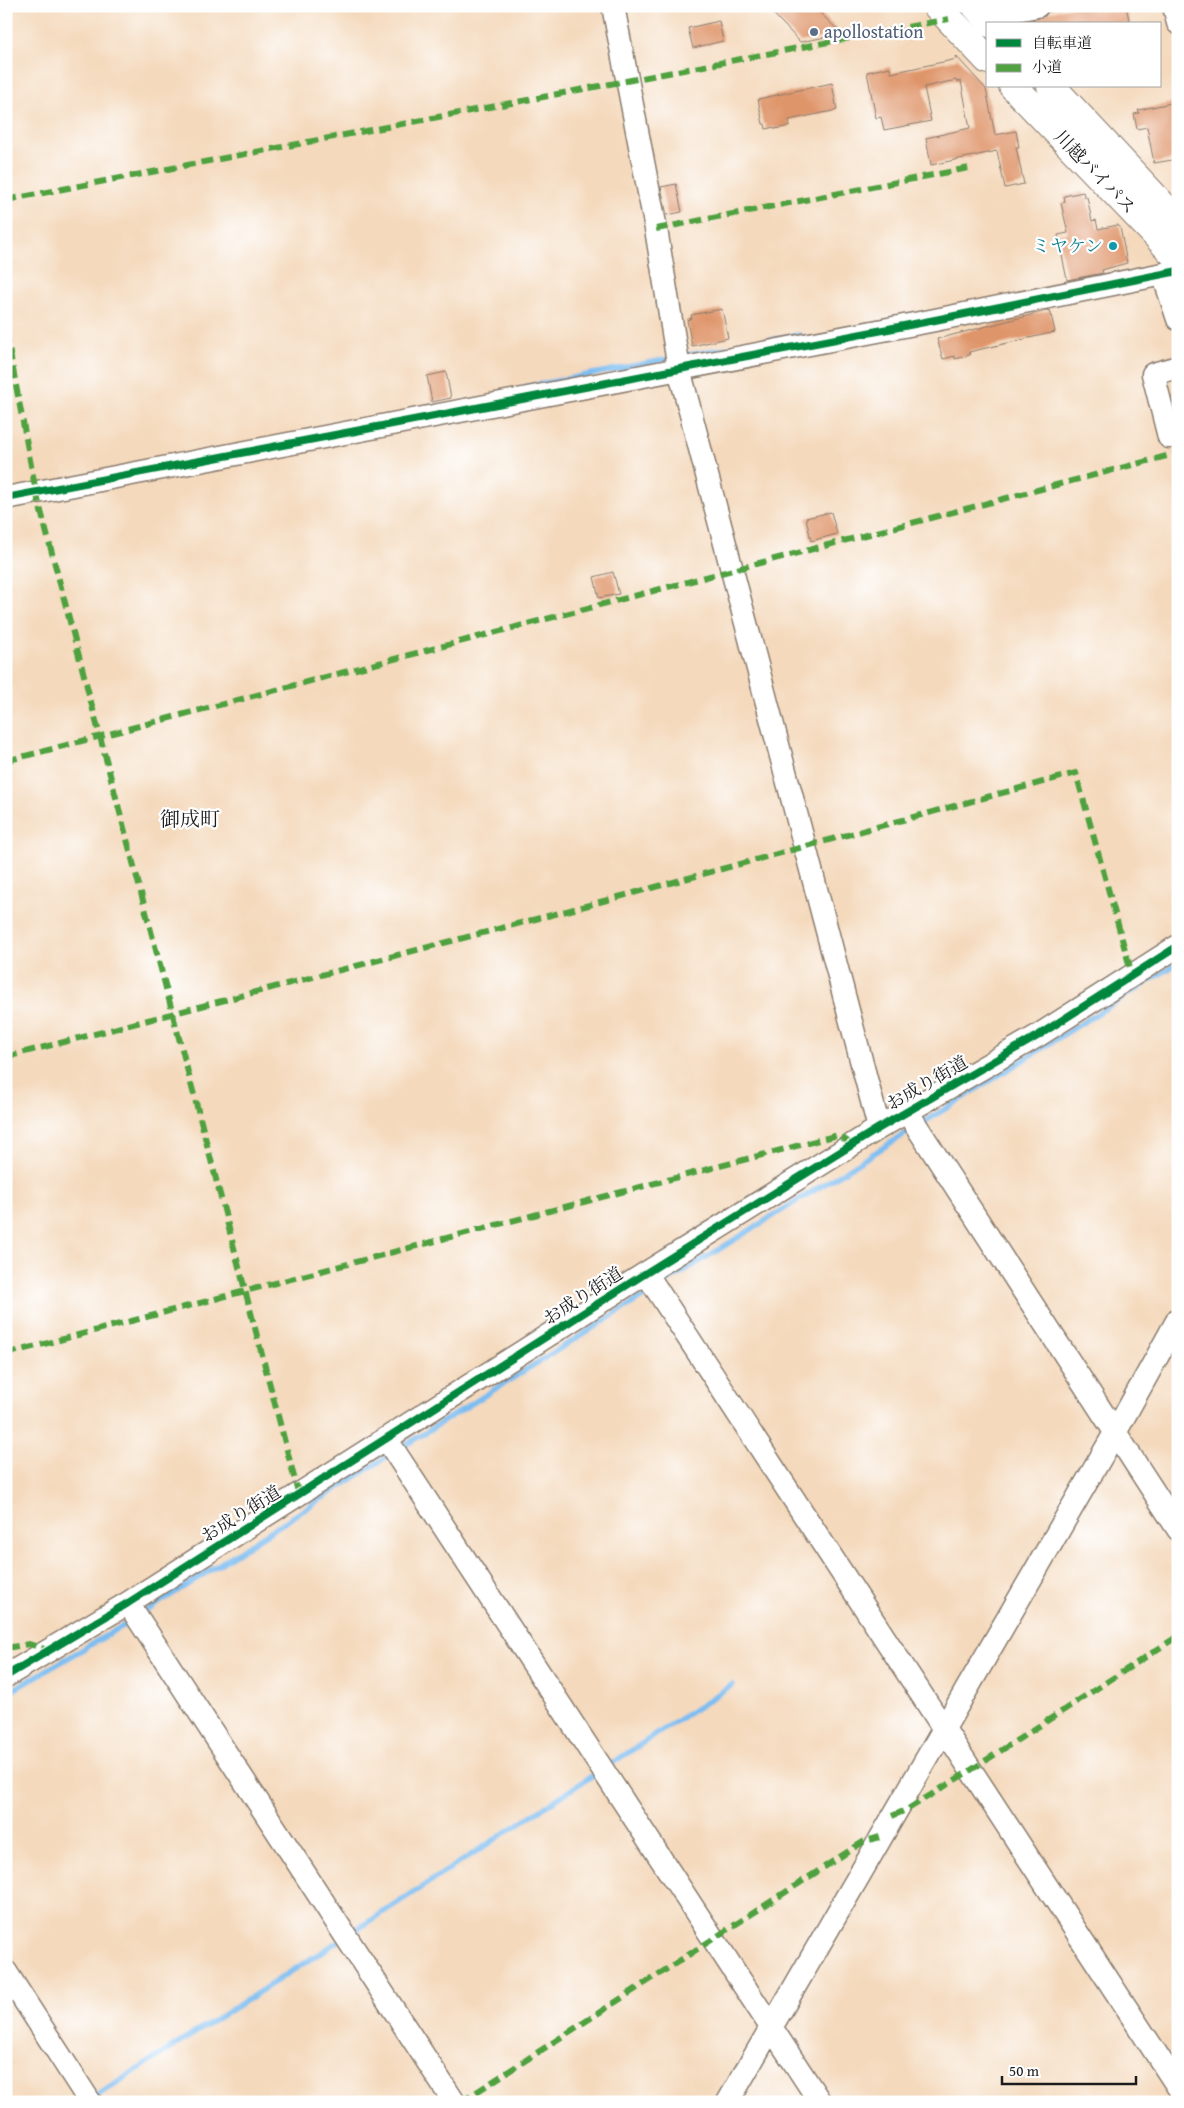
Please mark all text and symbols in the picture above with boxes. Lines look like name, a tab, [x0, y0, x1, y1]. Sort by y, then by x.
place label: apollostation	[824, 18, 923, 45]
legend	[986, 22, 1162, 88]
marker: apollostation	[808, 26, 820, 38]
text: 自転車道	[1032, 32, 1092, 53]
text: 小道	[1032, 56, 1062, 77]
street label: 川越バイパス	[1048, 124, 1142, 220]
place label: ミヤケン	[1032, 232, 1103, 259]
marker: ミヤケン	[1107, 240, 1119, 252]
district label: 御成町	[160, 804, 220, 833]
street label: お成り街道	[881, 1048, 972, 1117]
street label: お成り街道	[538, 1260, 628, 1331]
street label: お成り街道	[195, 1478, 286, 1549]
scale bar	[1002, 2053, 1135, 2085]
text: 50 m	[1009, 2060, 1040, 2081]

